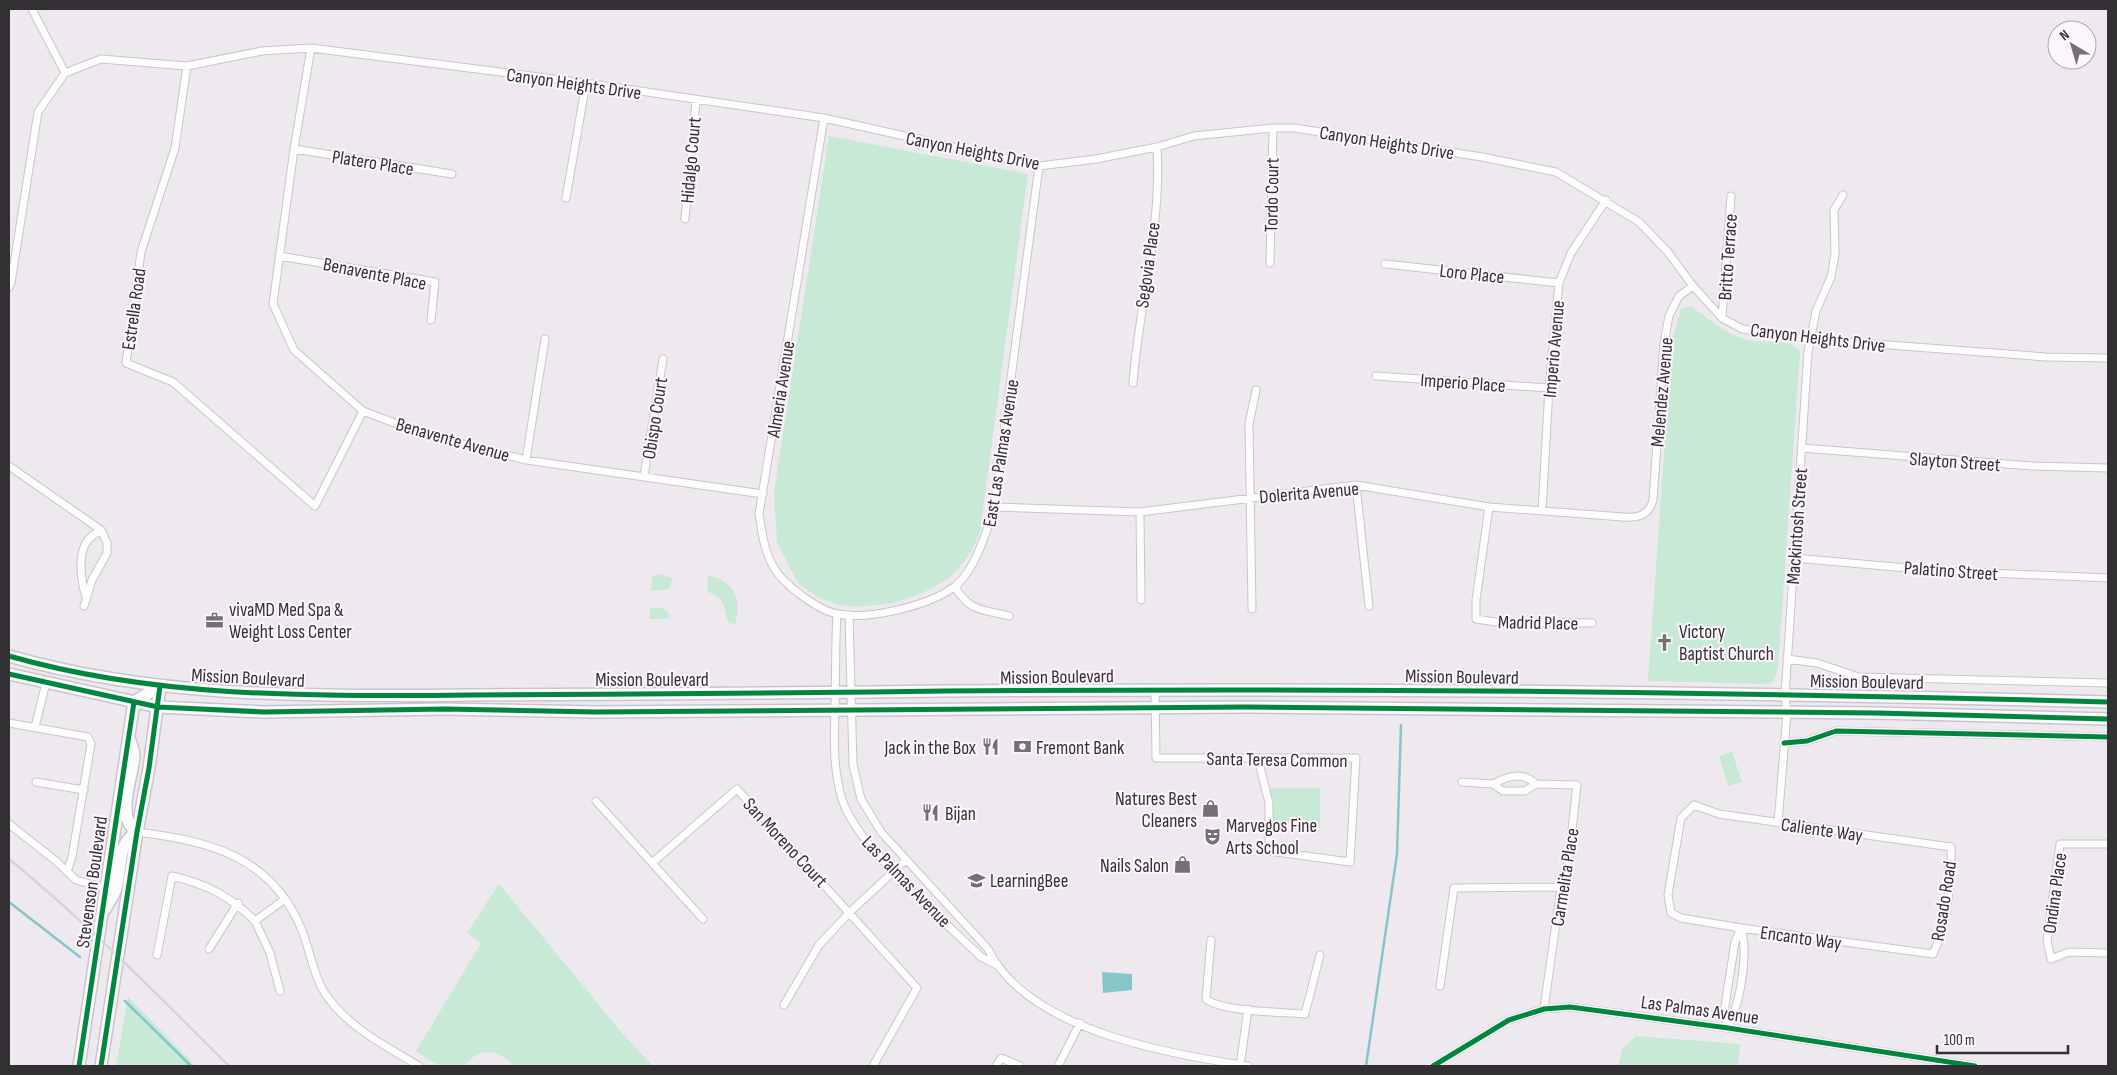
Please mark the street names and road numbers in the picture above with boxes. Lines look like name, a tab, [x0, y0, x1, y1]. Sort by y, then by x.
street label: Canyon Heights Drive	[505, 64, 643, 105]
street label: Hidalgo Court	[676, 116, 707, 204]
street label: Canyon Heights Drive	[1318, 121, 1456, 165]
street label: Canyon Heights Drive	[904, 127, 1042, 176]
street label: Platero Place	[330, 146, 415, 181]
street label: Tordo Court	[1260, 157, 1285, 233]
street label: Britto Terrace	[1714, 213, 1743, 301]
street label: Segovia Place	[1131, 221, 1166, 310]
street label: Benavente Place	[321, 253, 428, 296]
street label: Loro Place	[1438, 260, 1505, 289]
street label: Estrella Road	[117, 267, 152, 352]
street label: Imperio Avenue	[1539, 299, 1570, 399]
street label: Canyon Heights Drive	[1749, 319, 1887, 358]
street label: Melendez Avenue	[1646, 336, 1679, 448]
street label: Almeria Avenue	[762, 339, 800, 440]
street label: Imperio Place	[1419, 369, 1506, 398]
street label: Obispo Court	[638, 375, 673, 461]
street label: East Las Palmas Avenue	[978, 378, 1025, 529]
street label: Benavente Avenue	[393, 413, 512, 468]
street label: Slayton Street	[1909, 448, 2001, 477]
street label: Mackintosh Street	[1782, 467, 1813, 585]
street label: Dolerita Avenue	[1258, 478, 1360, 509]
street label: Palatino Street	[1903, 557, 1999, 586]
street label: Madrid Place	[1498, 611, 1578, 636]
street label: Mission Boulevard	[191, 664, 305, 693]
street label: Mission Boulevard	[1000, 665, 1114, 690]
street label: Mission Boulevard	[1405, 665, 1519, 690]
street label: Mission Boulevard	[595, 669, 709, 692]
street label: Mission Boulevard	[1810, 670, 1924, 695]
street label: Santa Teresa Common	[1206, 748, 1348, 773]
street label: San Moreno Court	[738, 794, 832, 893]
street label: Caliente Way	[1779, 813, 1865, 848]
street label: Stevenson Boulevard	[72, 815, 113, 950]
street label: Carmelita Place	[1546, 827, 1585, 928]
street label: Las Palmas Avenue	[856, 831, 955, 933]
street label: Ondina Place	[2038, 851, 2073, 935]
street label: Rosado Road	[1927, 859, 1962, 943]
street label: Encanto Way	[1759, 921, 1844, 956]
street label: Las Palmas Avenue	[1639, 991, 1760, 1030]

